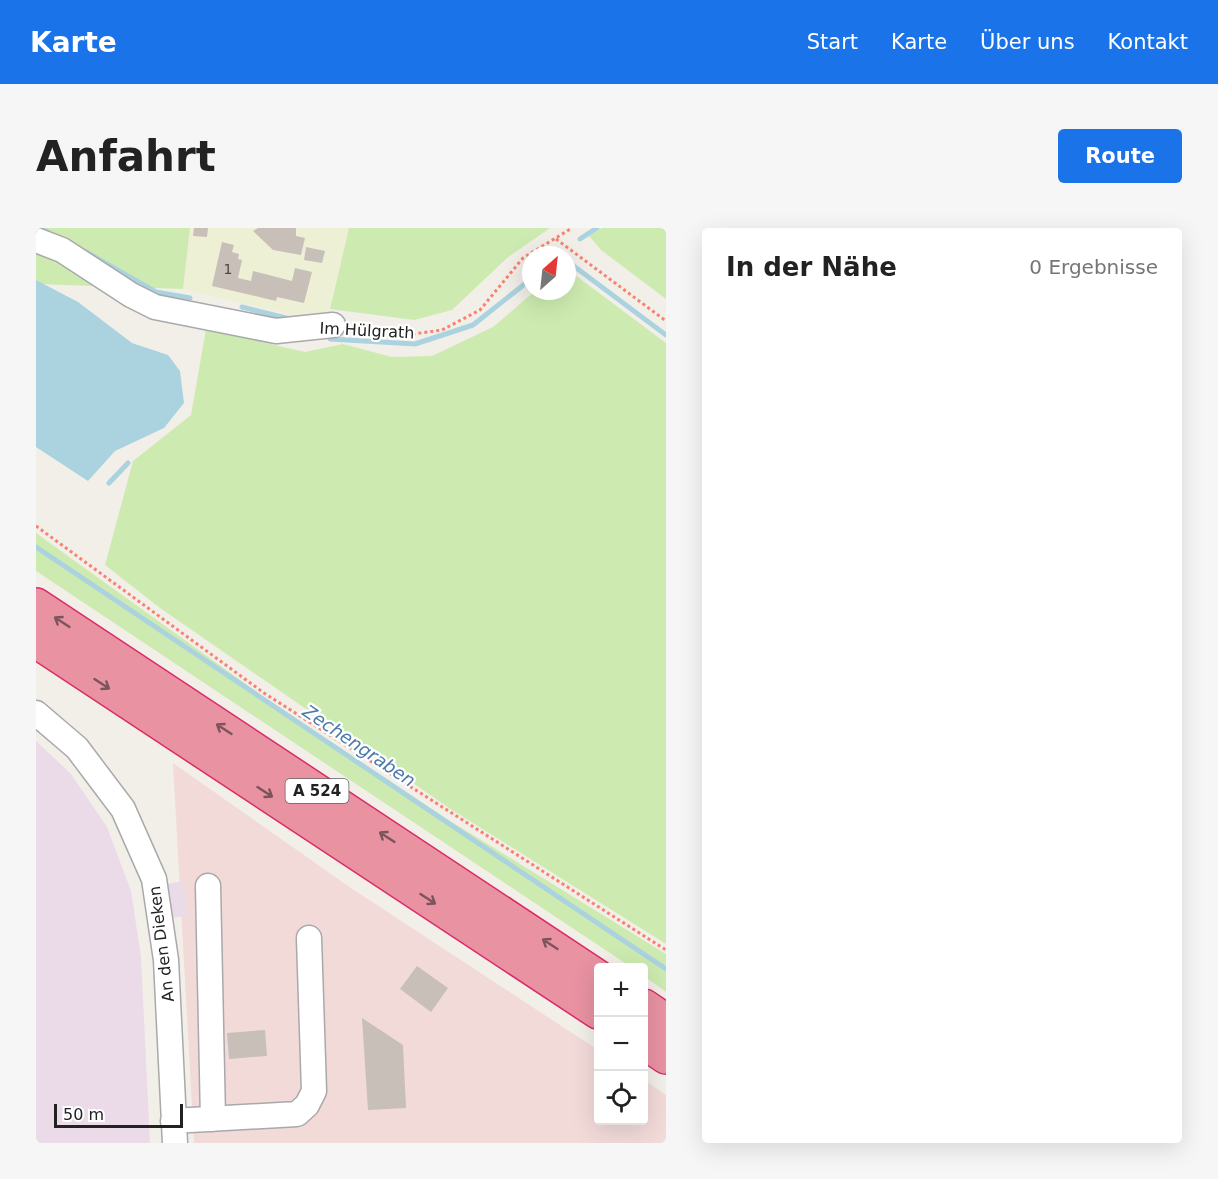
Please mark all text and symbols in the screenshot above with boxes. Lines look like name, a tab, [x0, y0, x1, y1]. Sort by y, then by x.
text: Karte	[30, 26, 117, 59]
text: Start	[807, 30, 858, 54]
text: Karte	[891, 30, 947, 54]
text: Über uns	[980, 30, 1075, 54]
text: Kontakt	[1108, 30, 1188, 54]
button: Route	[1058, 129, 1182, 183]
text: Anfahrt	[36, 132, 216, 181]
north arrow	[522, 246, 576, 300]
text: In der Nähe	[726, 252, 897, 282]
text: 0 Ergebnisse	[1029, 255, 1158, 279]
house number: 1	[224, 261, 232, 277]
street label: Im Hülgrath	[319, 319, 415, 342]
one-way arrow	[54, 616, 70, 628]
one-way arrow	[94, 678, 111, 691]
water label: Zechengraben	[298, 700, 419, 791]
one-way arrow	[216, 723, 233, 736]
road number: A 524	[286, 779, 348, 803]
one-way arrow	[256, 786, 273, 798]
one-way arrow	[379, 831, 396, 843]
street label: An den Dieken	[145, 885, 178, 1003]
one-way arrow	[419, 893, 436, 905]
one-way arrow	[541, 938, 558, 951]
map controls	[594, 963, 648, 1125]
button: +	[594, 963, 648, 1017]
button: −	[594, 1017, 648, 1071]
button: locate	[594, 1071, 648, 1125]
scale bar	[54, 1101, 183, 1128]
text: 50 m	[63, 1105, 104, 1124]

